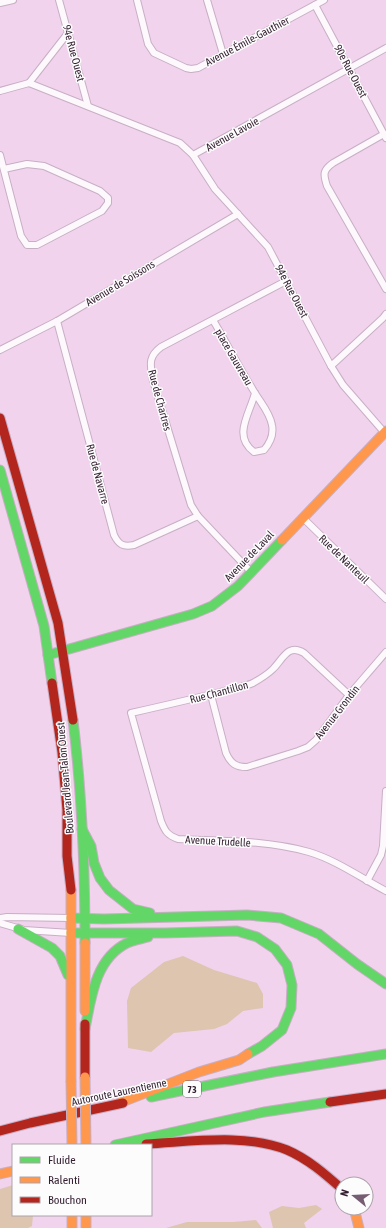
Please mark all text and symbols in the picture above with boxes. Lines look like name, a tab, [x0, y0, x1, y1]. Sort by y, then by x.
street label: Avenue Émile-Gauthier	[203, 13, 292, 68]
street label: 94e Rue Ouest	[61, 23, 87, 83]
street label: 90e Rue Ouest	[332, 43, 370, 99]
street label: Avenue Lavoie	[204, 115, 260, 153]
street label: Avenue de Soissons	[83, 258, 157, 308]
street label: 94e Rue Ouest	[273, 263, 311, 319]
street label: place Gauvreau	[213, 327, 255, 387]
street label: Rue de Chartres	[146, 368, 174, 432]
street label: Rue de Navarre	[84, 443, 112, 505]
street label: Avenue de Laval	[222, 528, 276, 584]
street label: Rue de Nanteuil	[317, 532, 372, 586]
street label: Rue Chantillon	[188, 678, 250, 706]
street label: Avenue Grondin	[312, 683, 362, 741]
street label: Boulevard Jean-Talon Ouest	[54, 722, 76, 834]
street label: Avenue Trudelle	[185, 833, 251, 849]
street label: Autoroute Laurentienne	[70, 1076, 168, 1108]
road number: 73	[183, 1081, 201, 1097]
legend	[12, 1144, 152, 1216]
text: Fluide	[48, 1153, 76, 1167]
text: Ralenti	[48, 1173, 80, 1187]
north arrow	[334, 1176, 374, 1216]
text: N	[338, 1188, 351, 1198]
text: Bouchon	[48, 1193, 87, 1207]

